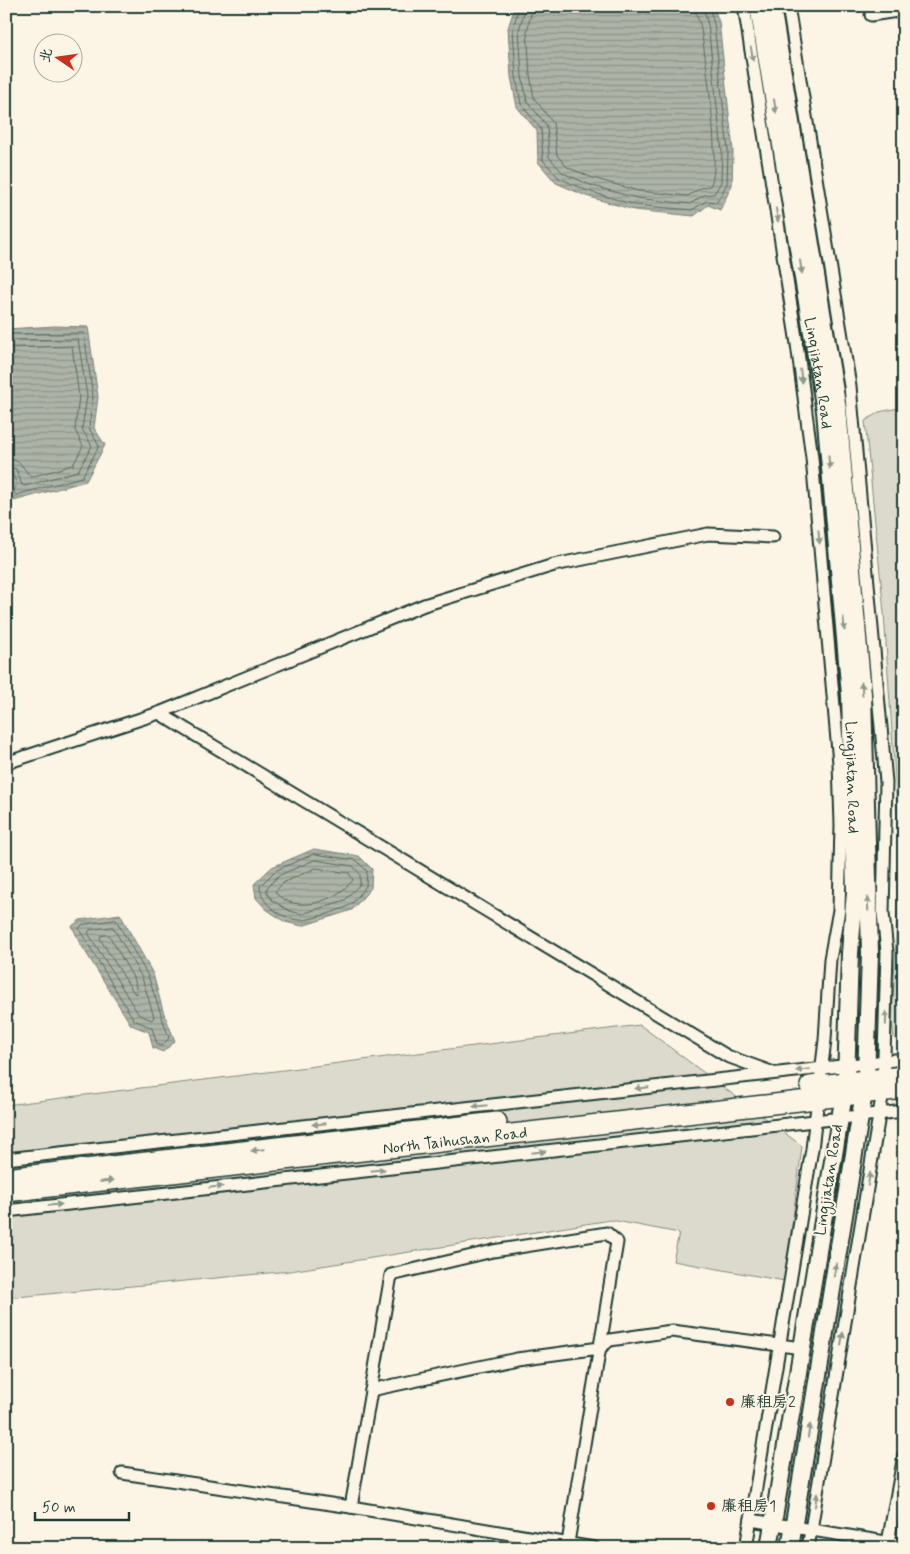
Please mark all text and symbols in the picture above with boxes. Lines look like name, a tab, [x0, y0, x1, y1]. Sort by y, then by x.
north arrow	[32, 32, 82, 82]
text: 北	[36, 46, 57, 64]
one-way arrow	[748, 47, 756, 63]
one-way arrow	[771, 99, 779, 115]
one-way arrow	[773, 207, 781, 223]
one-way arrow	[797, 259, 805, 275]
street label: Lingjiatan Road	[799, 316, 837, 430]
one-way arrow	[797, 368, 805, 384]
one-way arrow	[826, 454, 834, 470]
one-way arrow	[815, 529, 823, 545]
one-way arrow	[840, 616, 848, 632]
one-way arrow	[858, 681, 866, 697]
street label: Lingjiatan Road	[840, 721, 864, 834]
one-way arrow	[864, 896, 872, 912]
one-way arrow	[882, 1009, 890, 1025]
one-way arrow	[795, 1066, 811, 1074]
one-way arrow	[633, 1084, 649, 1092]
one-way arrow	[472, 1102, 488, 1110]
one-way arrow	[310, 1120, 326, 1128]
street label: North Taihushan Road	[382, 1122, 528, 1159]
street label: Lingjiatan Road	[810, 1123, 849, 1237]
one-way arrow	[250, 1146, 266, 1154]
one-way arrow	[532, 1148, 548, 1156]
one-way arrow	[370, 1166, 386, 1174]
one-way arrow	[865, 1171, 873, 1187]
one-way arrow	[99, 1177, 115, 1185]
one-way arrow	[208, 1183, 224, 1191]
one-way arrow	[47, 1201, 63, 1209]
one-way arrow	[831, 1262, 839, 1278]
one-way arrow	[839, 1331, 847, 1347]
place label: 廉租房2	[740, 1392, 796, 1413]
marker: 廉租房2	[724, 1396, 736, 1408]
one-way arrow	[805, 1422, 813, 1438]
scale bar	[35, 1489, 129, 1521]
one-way arrow	[812, 1491, 820, 1507]
place label: 廉租房1	[721, 1496, 776, 1517]
text: 50 m	[42, 1498, 76, 1518]
marker: 廉租房1	[705, 1500, 717, 1512]

